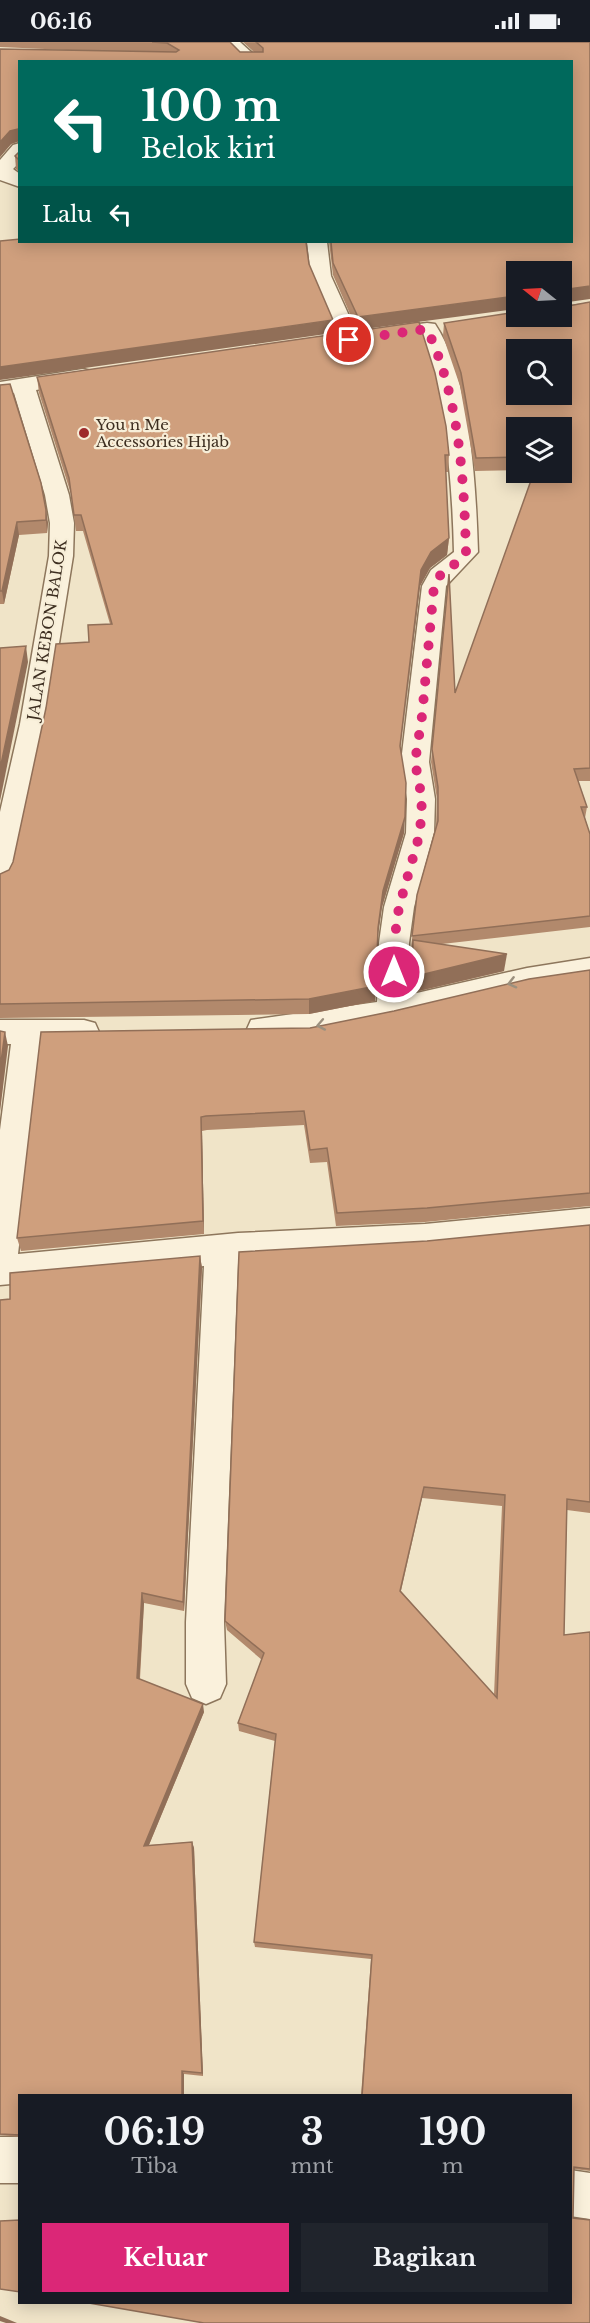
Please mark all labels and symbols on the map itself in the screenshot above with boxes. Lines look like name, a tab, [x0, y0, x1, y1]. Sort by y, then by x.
north arrow	[506, 261, 572, 327]
pin	[323, 314, 374, 365]
place label: You n Me Accessories Hijab	[95, 415, 229, 451]
marker: You n Me Accessories Hijab	[77, 426, 91, 440]
street label: JALAN KEBON BALOK	[23, 538, 71, 724]
position arrow	[362, 940, 426, 1004]
one-way arrow	[507, 976, 517, 989]
one-way arrow	[317, 1018, 327, 1031]

